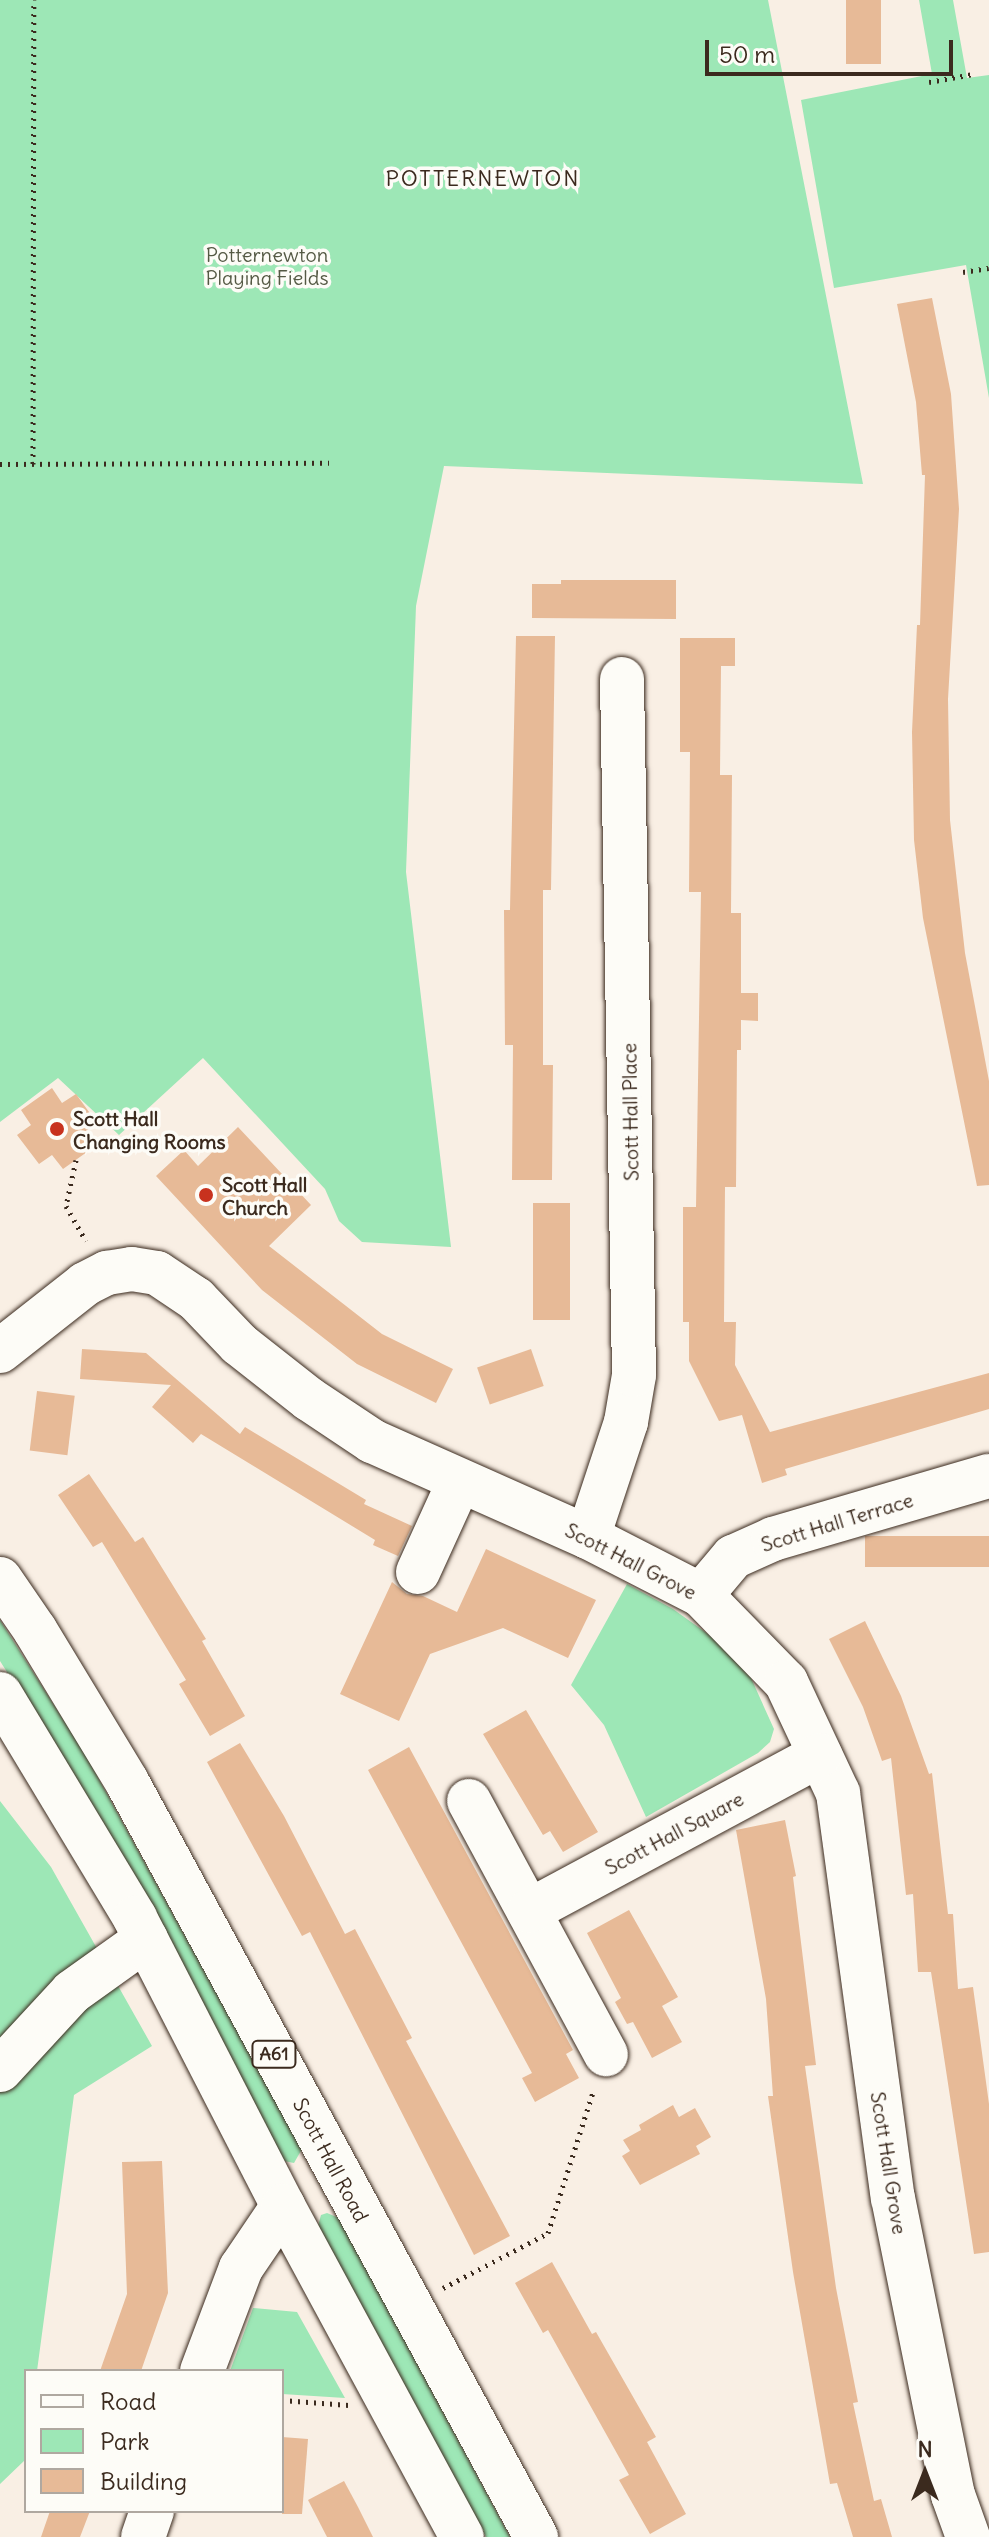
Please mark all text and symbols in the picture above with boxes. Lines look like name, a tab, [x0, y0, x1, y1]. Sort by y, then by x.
scale bar	[709, 24, 957, 74]
text: 50 m	[719, 39, 775, 69]
district label: POTTERNEWTON	[386, 166, 580, 192]
park label: Potternewton Playing Fields	[205, 243, 329, 290]
street label: Scott Hall Place	[617, 1043, 643, 1181]
place label: Scott Hall Changing Rooms	[73, 1106, 226, 1153]
marker: Scott Hall Changing Rooms	[48, 1120, 66, 1138]
place label: Scott Hall Church	[222, 1172, 307, 1219]
marker: Scott Hall Church	[197, 1186, 215, 1204]
street label: Scott Hall Terrace	[758, 1487, 916, 1557]
street label: Scott Hall Grove	[561, 1518, 701, 1604]
street label: Scott Hall Square	[601, 1786, 747, 1880]
road number: A61	[250, 2040, 298, 2068]
street label: Scott Hall Grove	[866, 2090, 912, 2236]
street label: Scott Hall Road	[288, 2094, 374, 2226]
legend	[24, 2369, 284, 2513]
text: Road	[100, 2386, 156, 2416]
text: Park	[100, 2426, 150, 2456]
north arrow	[885, 2433, 965, 2513]
text: N	[917, 2435, 933, 2463]
text: Building	[100, 2466, 187, 2496]

